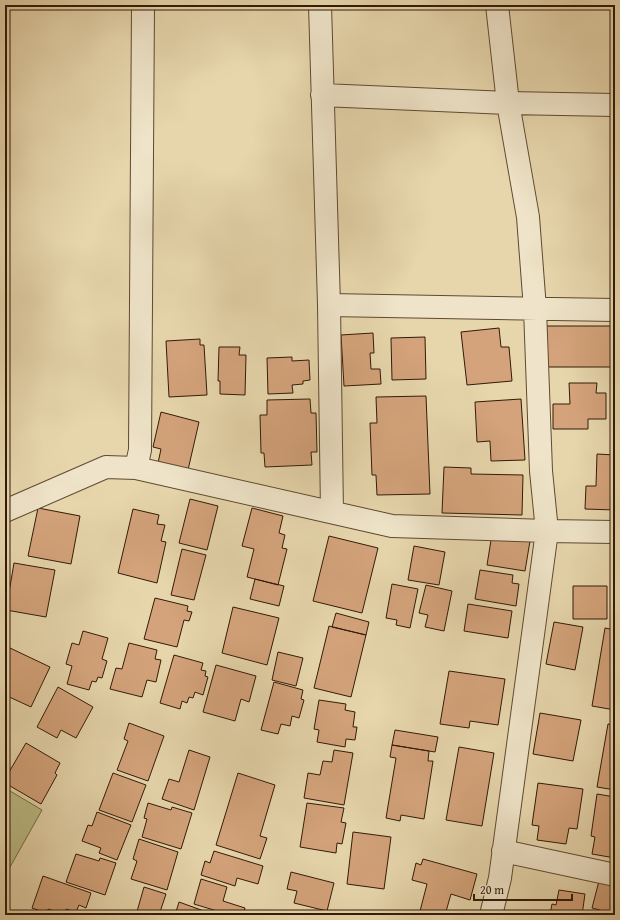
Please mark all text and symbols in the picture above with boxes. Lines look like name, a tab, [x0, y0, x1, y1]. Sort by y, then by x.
scale bar	[474, 876, 572, 902]
text: 20 m	[480, 881, 504, 898]

